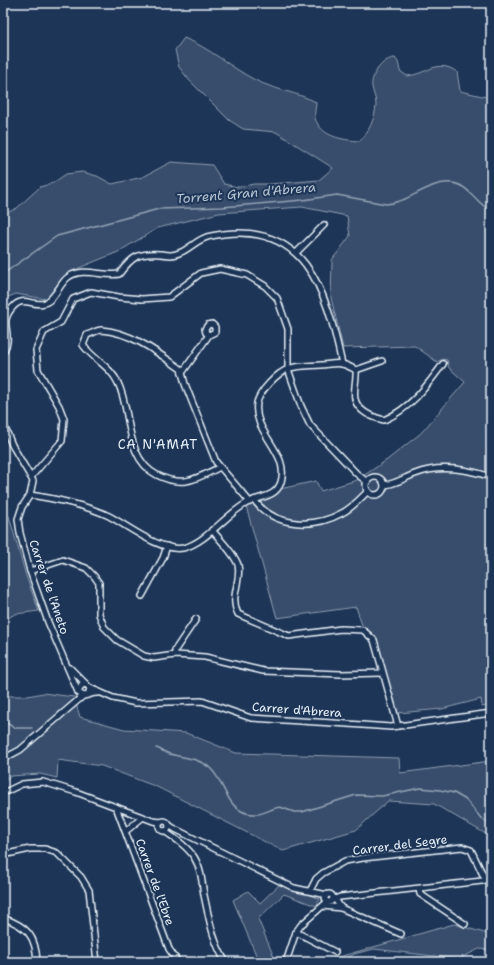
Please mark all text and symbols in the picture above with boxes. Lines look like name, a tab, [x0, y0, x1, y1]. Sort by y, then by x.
water label: Torrent Gran d'Abrera	[175, 178, 317, 208]
district label: CA N'AMAT	[118, 436, 198, 453]
street label: Carrer de l'Aneto	[25, 537, 73, 637]
street label: Carrer d'Abrera	[252, 699, 343, 721]
street label: Carrer del Segre	[352, 831, 448, 859]
street label: Carrer de l'Ebre	[132, 836, 178, 928]

